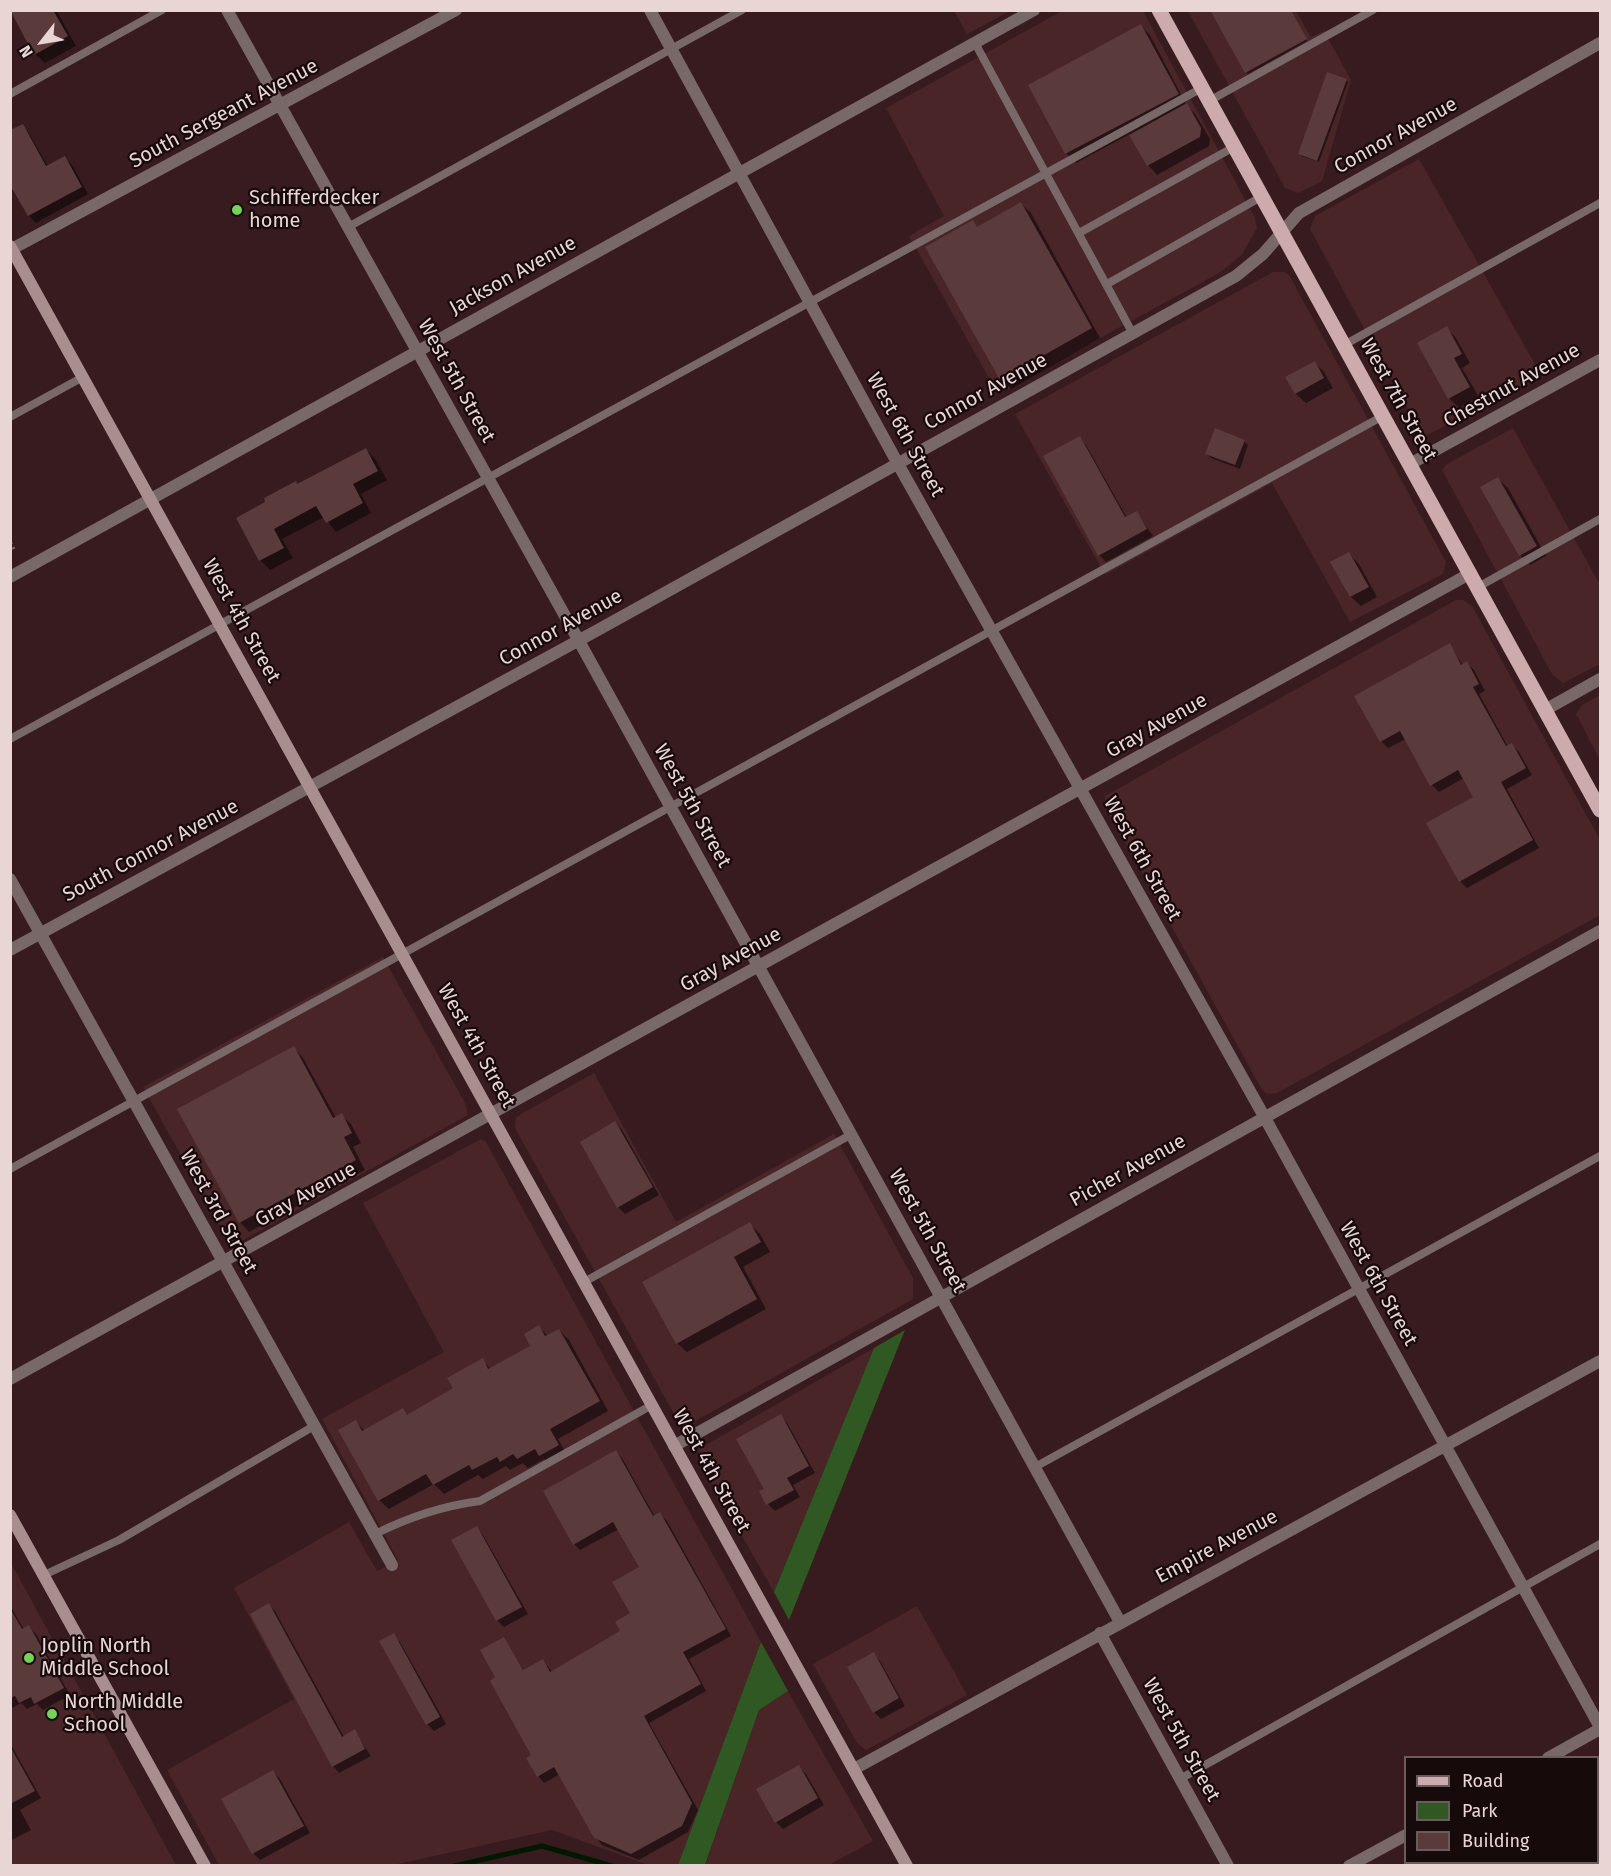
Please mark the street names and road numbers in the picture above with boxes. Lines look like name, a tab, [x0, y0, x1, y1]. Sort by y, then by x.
street label: South Sergeant Avenue	[126, 54, 322, 174]
street label: Connor Avenue	[1330, 92, 1462, 180]
street label: Jackson Avenue	[445, 231, 581, 321]
street label: West 5th Street	[412, 315, 500, 447]
street label: West 7th Street	[1354, 335, 1442, 465]
street label: Chestnut Avenue	[1440, 339, 1584, 433]
street label: Connor Avenue	[920, 348, 1052, 436]
street label: West 6th Street	[861, 369, 949, 501]
street label: West 4th Street	[197, 555, 285, 687]
street label: Connor Avenue	[495, 584, 627, 672]
street label: Gray Avenue	[1102, 688, 1212, 764]
street label: West 5th Street	[648, 740, 736, 872]
street label: West 6th Street	[1098, 793, 1186, 925]
street label: South Connor Avenue	[59, 795, 243, 907]
street label: Gray Avenue	[676, 922, 786, 998]
street label: West 4th Street	[432, 980, 520, 1112]
street label: Picher Avenue	[1066, 1129, 1190, 1213]
street label: West 3rd Street	[174, 1146, 262, 1278]
street label: Gray Avenue	[251, 1157, 361, 1233]
street label: West 5th Street	[883, 1165, 971, 1297]
street label: West 6th Street	[1334, 1218, 1422, 1350]
street label: West 4th Street	[667, 1405, 755, 1537]
street label: Empire Avenue	[1152, 1505, 1282, 1589]
street label: West 5th Street	[1137, 1674, 1225, 1806]

